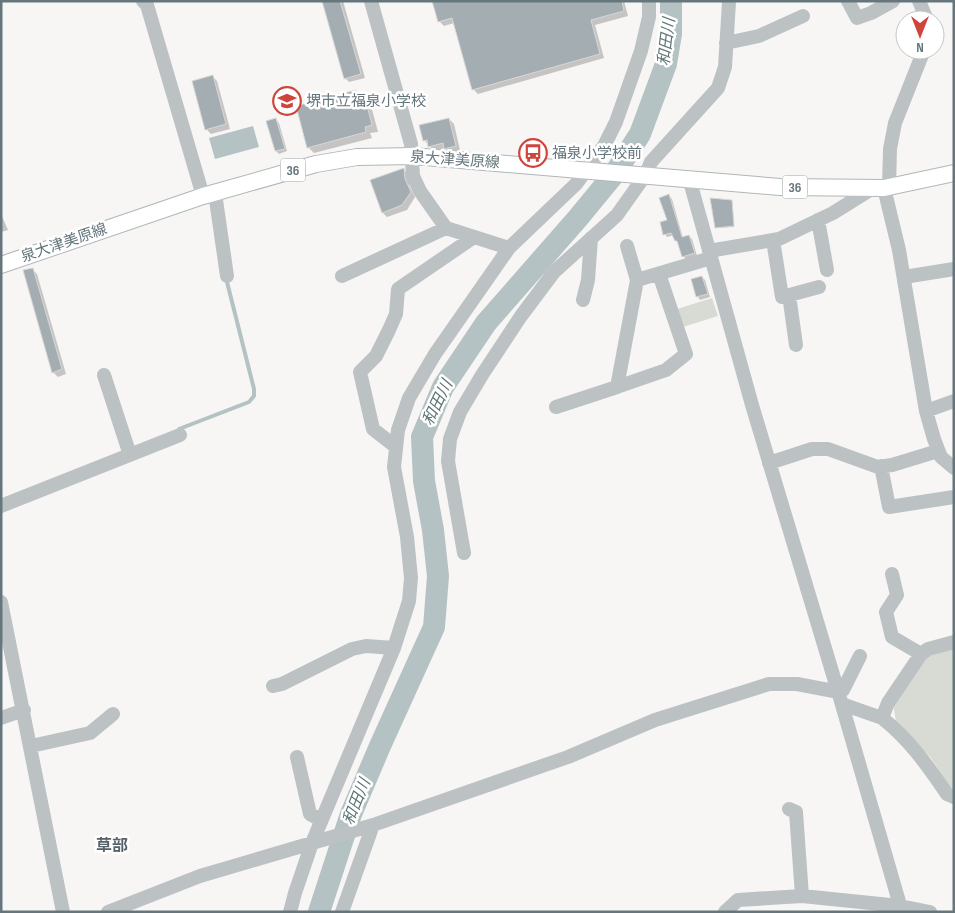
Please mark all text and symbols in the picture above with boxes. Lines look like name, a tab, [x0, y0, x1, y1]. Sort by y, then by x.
north arrow	[895, 10, 945, 60]
water label: 和田川	[655, 15, 680, 67]
text: N	[916, 39, 924, 56]
school or university icon: 堺市立福泉小学校	[272, 86, 302, 116]
place label: 堺市立福泉小学校	[306, 92, 426, 111]
bus stop icon: 福泉小学校前	[518, 138, 548, 168]
place label: 福泉小学校前	[552, 144, 642, 163]
street label: 泉大津美原線	[409, 147, 501, 173]
road number: 36	[280, 158, 306, 182]
road number: 36	[782, 176, 808, 198]
street label: 泉大津美原線	[18, 219, 110, 267]
water label: 和田川	[419, 375, 458, 429]
water label: 和田川	[339, 774, 376, 828]
district label: 草部	[96, 837, 128, 856]

